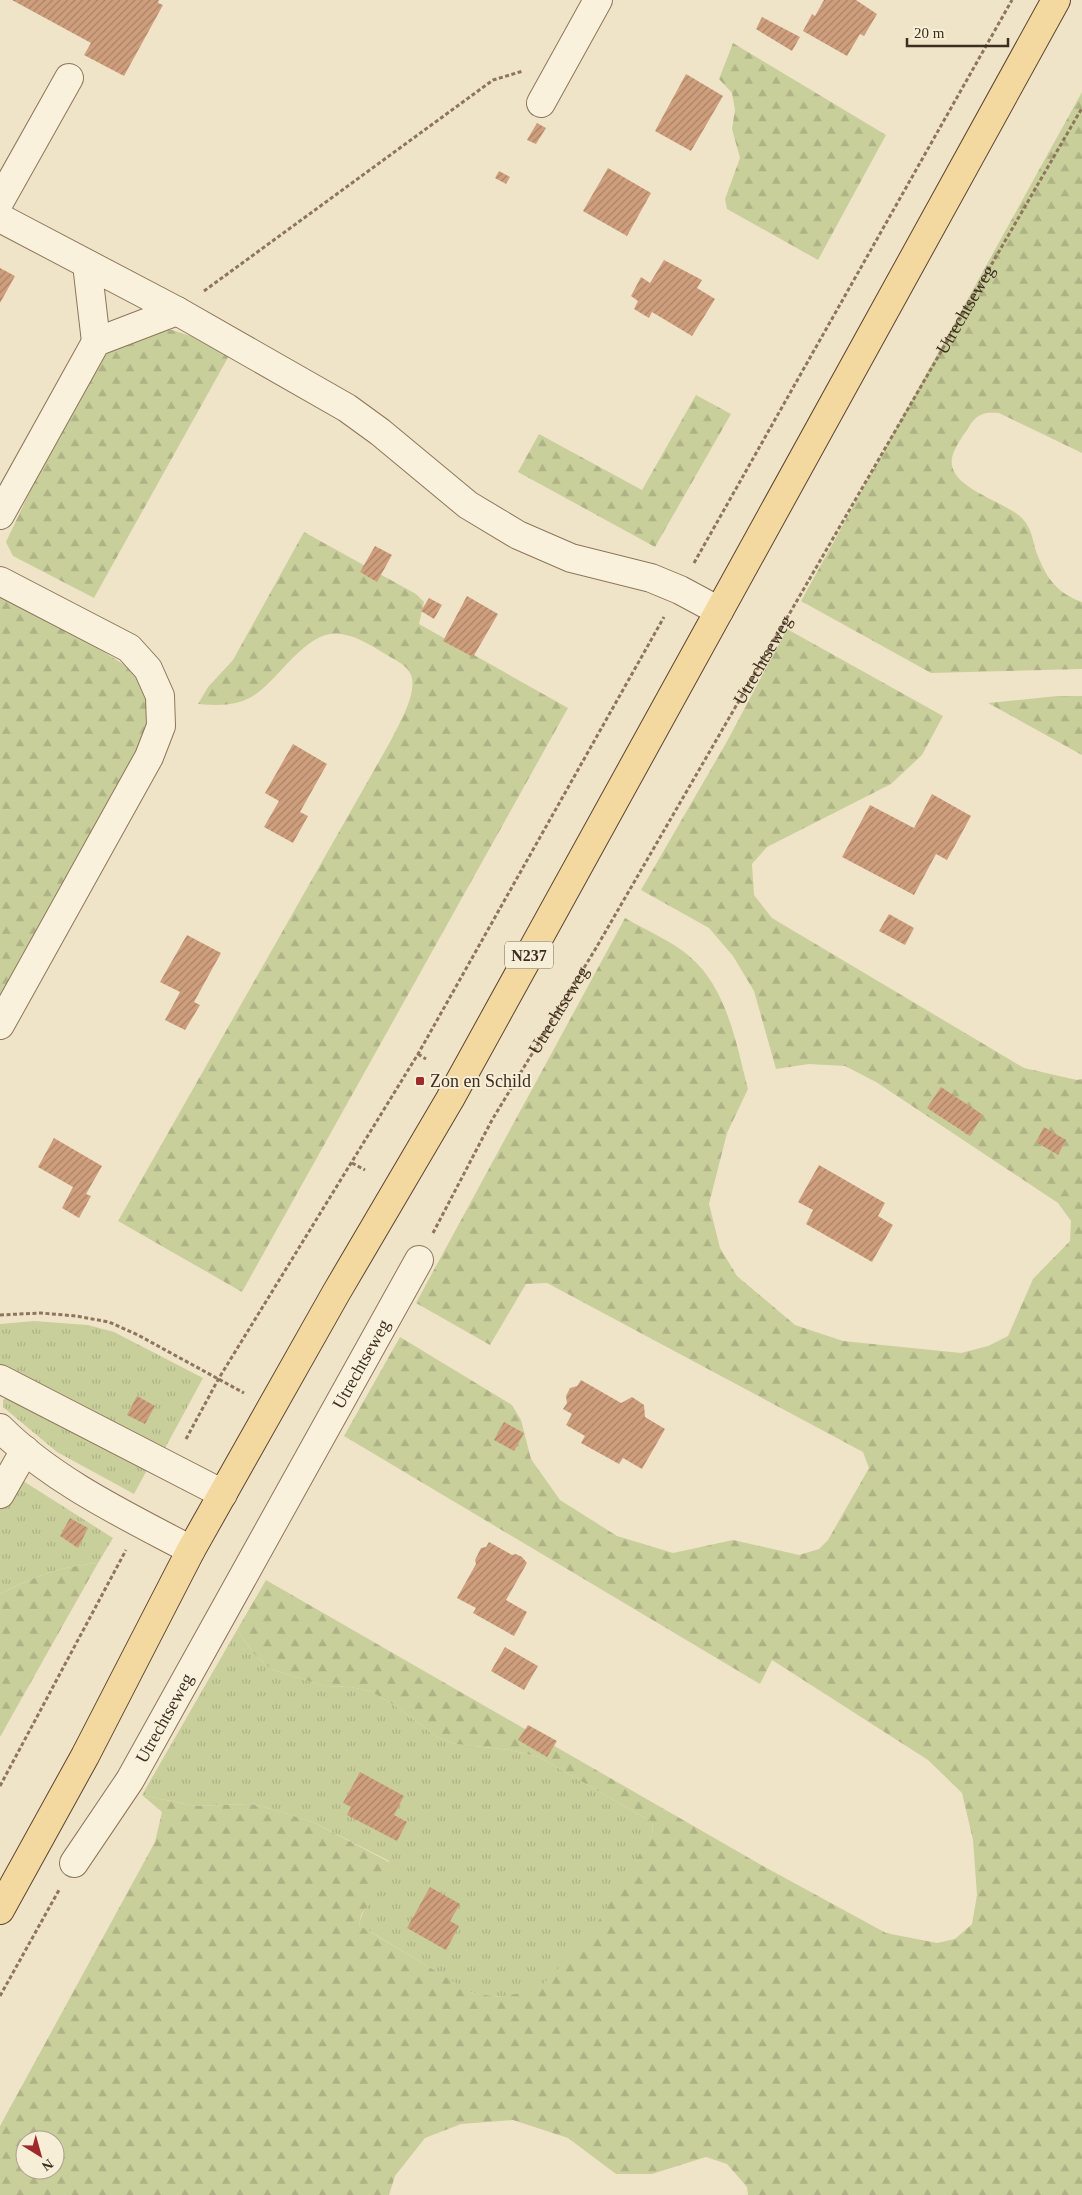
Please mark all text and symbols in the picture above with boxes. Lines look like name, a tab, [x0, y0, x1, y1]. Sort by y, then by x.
scale bar	[907, 15, 1008, 47]
text: 20 m	[914, 25, 945, 41]
street label: Utrechtseweg	[932, 262, 999, 357]
street label: Utrechtseweg	[729, 612, 796, 708]
road number: N237	[505, 942, 553, 968]
street label: Utrechtseweg	[524, 962, 593, 1058]
place label: Zon en Schild	[430, 1071, 531, 1091]
marker: Zon en Schild	[414, 1075, 426, 1087]
street label: Utrechtseweg	[328, 1316, 394, 1412]
street label: Utrechtseweg	[132, 1670, 197, 1766]
north arrow	[15, 2130, 65, 2180]
text: N	[39, 2156, 56, 2174]

